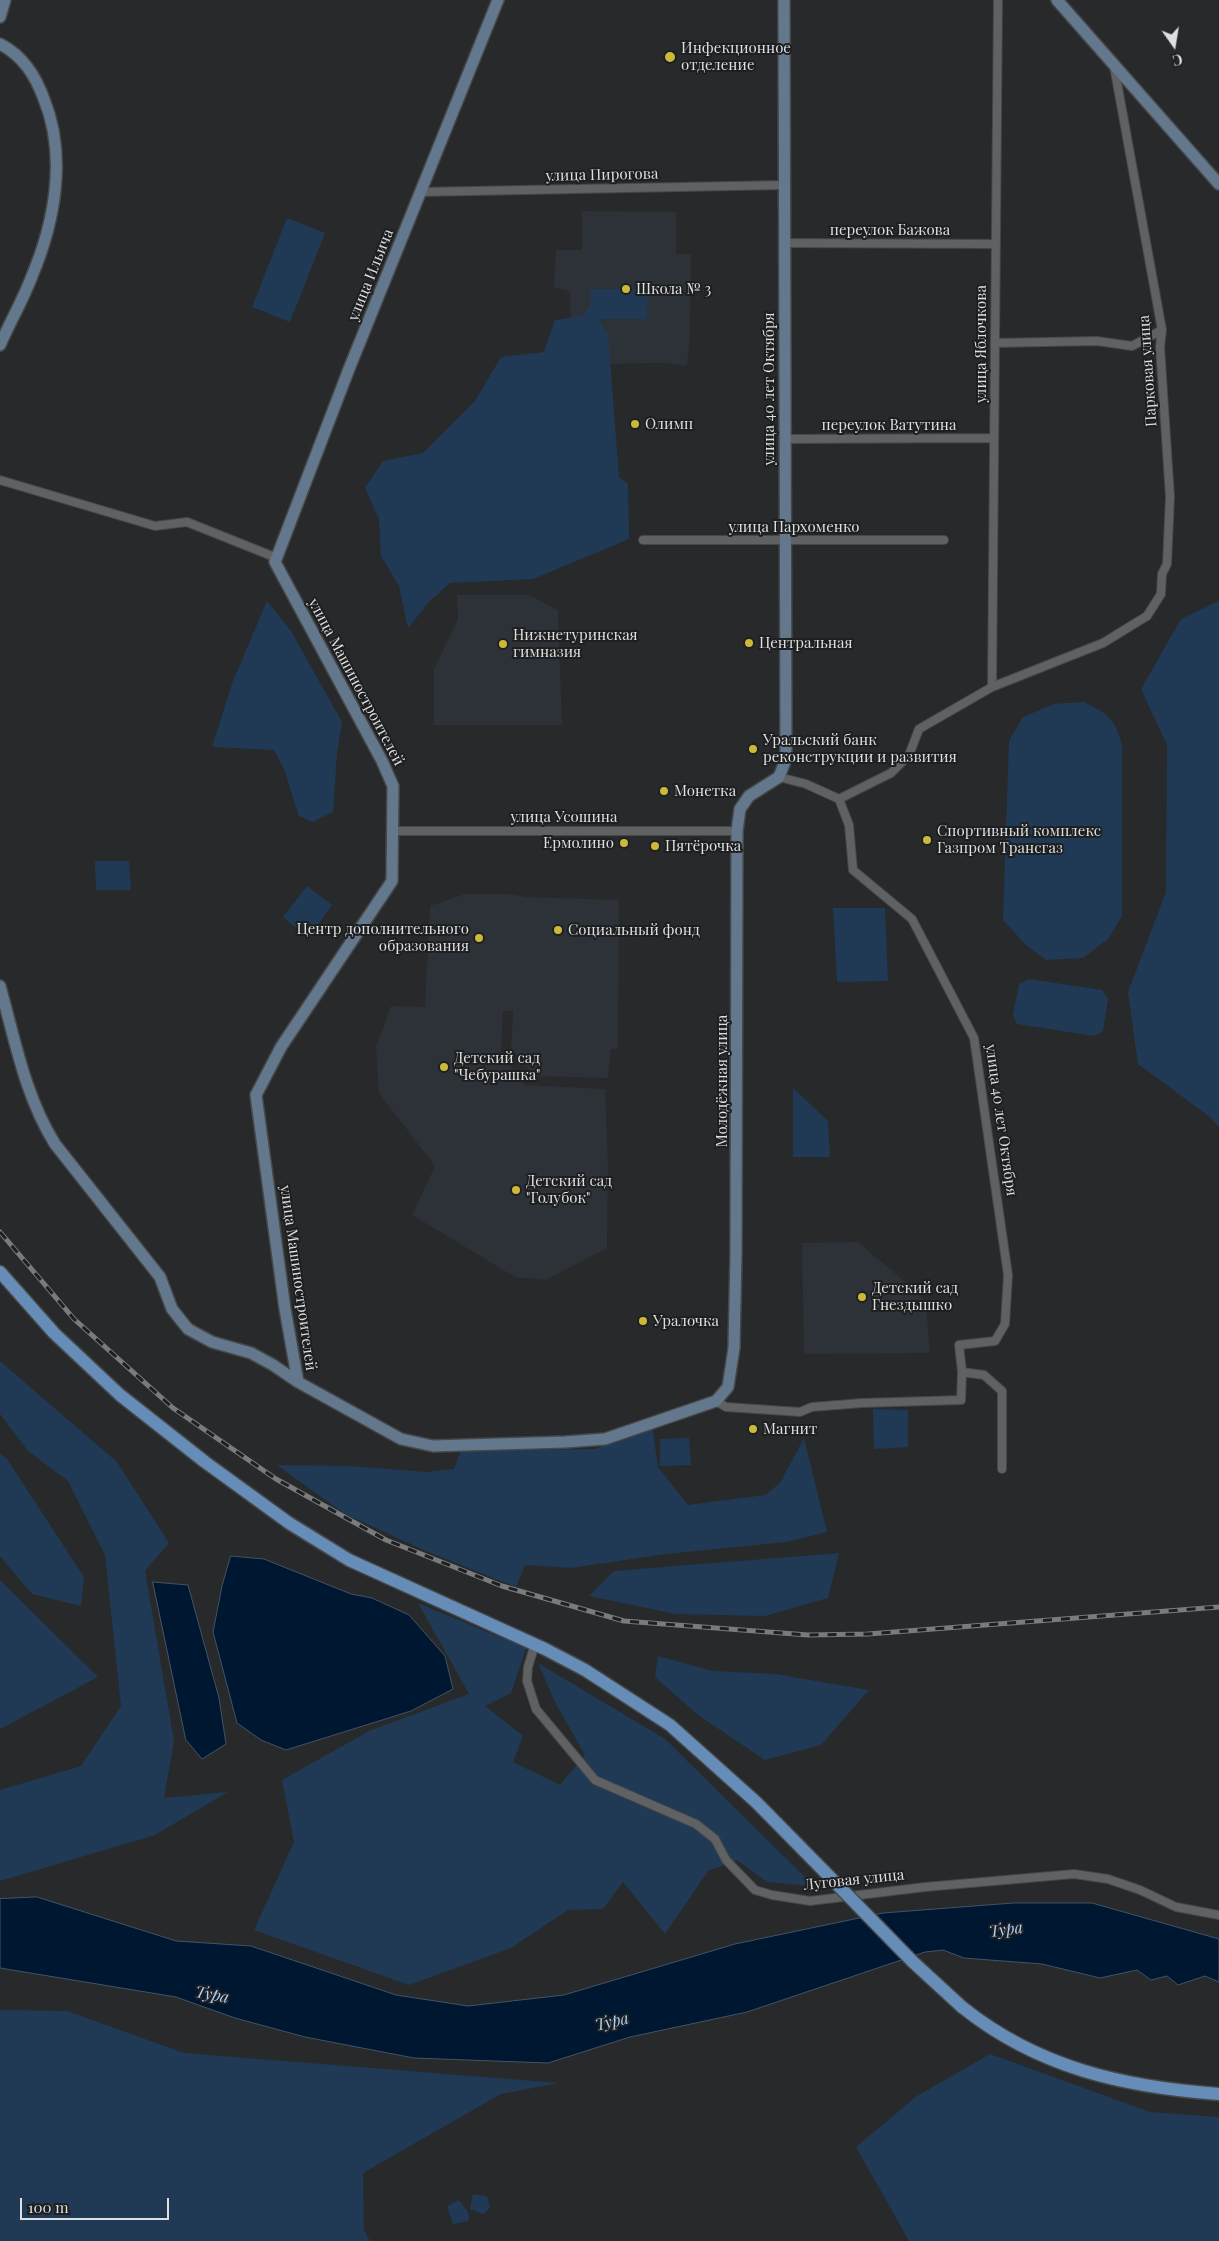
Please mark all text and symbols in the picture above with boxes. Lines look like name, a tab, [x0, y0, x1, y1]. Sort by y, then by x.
north arrow	[1149, 20, 1199, 70]
place label: Инфекционное отделение	[681, 39, 791, 74]
marker: Инфекционное отделение	[663, 50, 677, 64]
text: С	[1171, 50, 1184, 70]
street label: улица Пирогова	[545, 165, 659, 185]
street label: переулок Бажова	[830, 221, 950, 239]
street label: улица Ильича	[344, 226, 398, 324]
place label: Школа № 3	[636, 280, 711, 298]
marker: Школа № 3	[620, 283, 632, 295]
street label: улица Яблочкова	[972, 285, 990, 403]
street label: улица 40 лет Октября	[760, 313, 778, 465]
street label: Парковая улица	[1135, 315, 1161, 427]
place label: Олимп	[645, 415, 693, 433]
street label: переулок Ватутина	[822, 416, 956, 434]
marker: Олимп	[629, 418, 641, 430]
street label: улица Пархоменко	[728, 518, 860, 536]
street label: улица Машиностроителей	[304, 595, 408, 769]
place label: Нижнетуринская гимназия	[513, 626, 638, 661]
place label: Центральная	[759, 634, 852, 652]
marker: Центральная	[743, 637, 755, 649]
marker: Нижнетуринская гимназия	[497, 638, 509, 650]
place label: Уральский банк реконструкции и развития	[763, 731, 957, 766]
marker: Уральский банк реконструкции и развития	[747, 743, 759, 755]
place label: Монетка	[674, 782, 736, 800]
marker: Монетка	[658, 785, 670, 797]
street label: улица Усошина	[511, 808, 617, 826]
place label: Спортивный комплекс Газпром Трансгаз	[937, 822, 1101, 857]
place label: Ермолино	[543, 834, 614, 852]
marker: Спортивный комплекс Газпром Трансгаз	[921, 834, 933, 846]
marker: Ермолино	[618, 837, 630, 849]
place label: Пятёрочка	[665, 837, 741, 855]
marker: Пятёрочка	[649, 840, 661, 852]
place label: Центр дополнительного образования	[296, 920, 469, 955]
place label: Социальный фонд	[568, 921, 700, 939]
marker: Социальный фонд	[552, 924, 564, 936]
marker: Центр дополнительного образования	[473, 932, 485, 944]
street label: Молодёжная улица	[713, 1015, 731, 1147]
street label: улица 40 лет Октября	[981, 1043, 1021, 1197]
place label: Детский сад "Чебурашка"	[454, 1049, 540, 1084]
marker: Детский сад "Чебурашка"	[438, 1061, 450, 1073]
place label: Детский сад "Голубок"	[526, 1172, 612, 1207]
street label: улица Машиностроителей	[276, 1184, 320, 1372]
marker: Детский сад "Голубок"	[510, 1184, 522, 1196]
place label: Детский сад Гнездышко	[872, 1279, 958, 1314]
marker: Детский сад Гнездышко	[856, 1291, 868, 1303]
place label: Уралочка	[653, 1312, 719, 1330]
marker: Уралочка	[637, 1315, 649, 1327]
place label: Магнит	[763, 1420, 817, 1438]
marker: Магнит	[747, 1423, 759, 1435]
street label: Луговая улица	[803, 1866, 905, 1894]
water label: Тура	[988, 1918, 1024, 1942]
water label: Тура	[193, 1982, 231, 2008]
water label: Тура	[593, 2009, 631, 2035]
scale bar	[22, 2188, 171, 2220]
text: 100 m	[28, 2197, 69, 2217]

